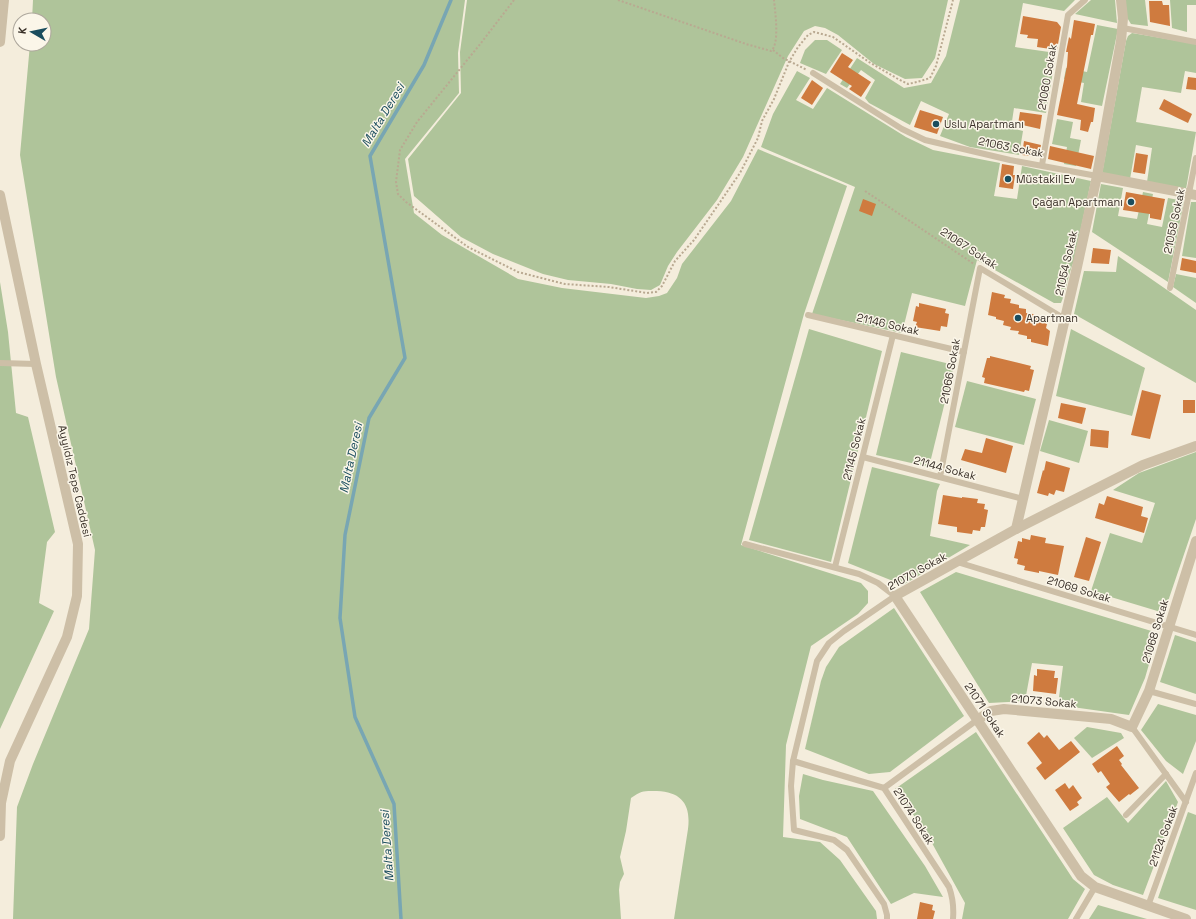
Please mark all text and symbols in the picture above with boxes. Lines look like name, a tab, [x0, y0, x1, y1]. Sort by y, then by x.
north arrow	[12, 12, 52, 52]
text: K	[15, 26, 30, 35]
street label: 21060 Sokak	[1034, 43, 1060, 111]
water label: Malta Deresi	[358, 79, 409, 150]
place label: Uslu Apartmanı	[944, 117, 1024, 131]
marker: Uslu Apartmanı	[931, 119, 941, 129]
street label: 21063 Sokak	[977, 134, 1045, 160]
place label: Müstakil Ev	[1016, 172, 1076, 186]
marker: Müstakil Ev	[1003, 174, 1013, 184]
street label: 21058 Sokak	[1160, 187, 1188, 255]
place label: Çağan Apartmanı	[1032, 195, 1123, 209]
marker: Çağan Apartmanı	[1126, 197, 1136, 207]
street label: 21067 Sokak	[938, 224, 1000, 272]
street label: 21054 Sokak	[1052, 229, 1080, 297]
street label: 21146 Sokak	[855, 310, 921, 338]
place label: Apartman	[1026, 311, 1078, 325]
marker: Apartman	[1013, 313, 1023, 323]
street label: 21066 Sokak	[937, 337, 963, 405]
street label: 21145 Sokak	[840, 416, 869, 482]
water label: Malta Deresi	[336, 419, 367, 495]
street label: Ayyıldız Tepe Caddesi	[55, 424, 95, 539]
street label: 21144 Sokak	[912, 453, 978, 483]
street label: 21070 Sokak	[885, 549, 949, 593]
street label: 21069 Sokak	[1045, 573, 1113, 605]
street label: 21068 Sokak	[1139, 597, 1171, 665]
street label: 21071 Sokak	[962, 680, 1009, 740]
street label: 21073 Sokak	[1011, 691, 1077, 711]
street label: 21074 Sokak	[890, 785, 938, 847]
street label: 21124 Sokak	[1146, 804, 1180, 868]
water label: Malta Deresi	[376, 808, 397, 882]

